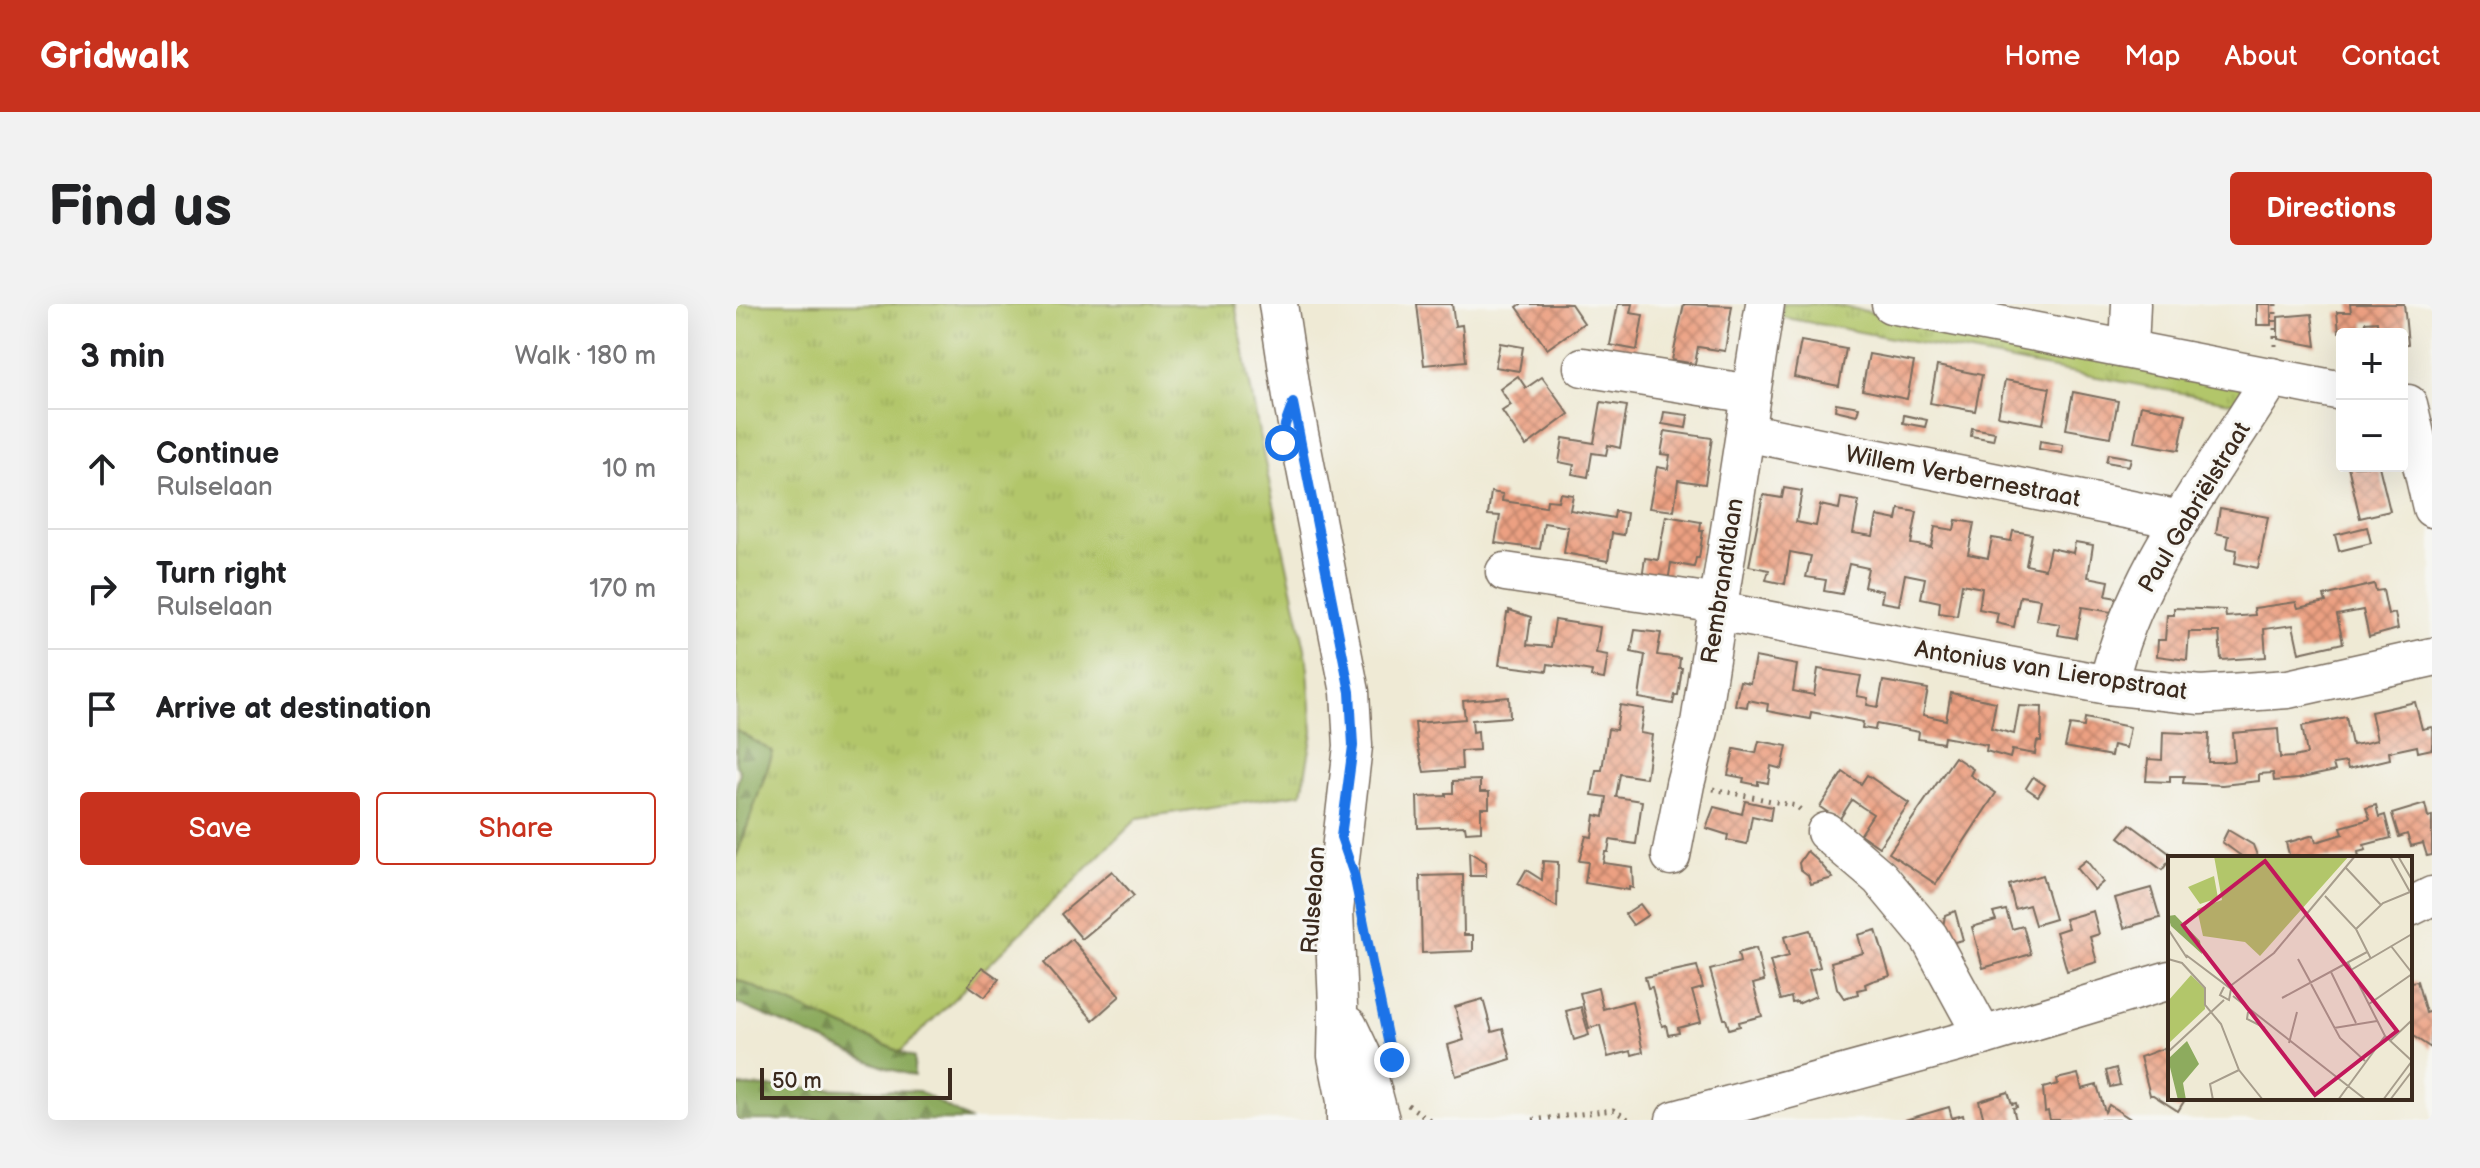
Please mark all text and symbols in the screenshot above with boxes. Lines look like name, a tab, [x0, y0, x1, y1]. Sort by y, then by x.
text: Gridwalk	[40, 34, 189, 79]
text: Home	[2004, 40, 2080, 73]
text: Map	[2124, 40, 2181, 73]
text: About	[2225, 40, 2297, 73]
text: Contact	[2341, 40, 2440, 73]
button: Directions	[2230, 172, 2432, 245]
text: Find us	[48, 175, 232, 242]
map controls	[2336, 328, 2408, 472]
button: +	[2336, 328, 2408, 400]
text: 3 min	[80, 336, 165, 377]
text: Walk · 180 m	[515, 341, 656, 372]
button: −	[2336, 400, 2408, 472]
street label: Paul Gabriëlstraat	[2132, 416, 2257, 598]
route start	[1265, 425, 1301, 461]
text: Continue	[156, 436, 279, 472]
street label: Willem Verbernestraat	[1843, 439, 2083, 514]
icon: ahead	[80, 447, 124, 491]
text: 10 m	[602, 454, 656, 485]
text: Rulselaan	[156, 472, 273, 503]
street label: Rembrandtlaan	[1695, 496, 1750, 666]
text: Turn right	[156, 556, 287, 592]
icon: right	[80, 567, 124, 611]
text: 170 m	[589, 574, 656, 605]
text: Rulselaan	[156, 592, 273, 623]
street label: Antonius van Lieropstraat	[1913, 635, 2190, 706]
icon: arrive	[80, 687, 124, 731]
text: Arrive at destination	[156, 691, 432, 727]
button: Save	[80, 792, 360, 865]
button: Share	[376, 792, 656, 865]
street label: Rulselaan	[1295, 845, 1332, 955]
inset map	[2168, 856, 2412, 1100]
route end	[1374, 1042, 1410, 1078]
scale bar	[760, 1064, 952, 1100]
text: 50 m	[772, 1068, 822, 1095]

